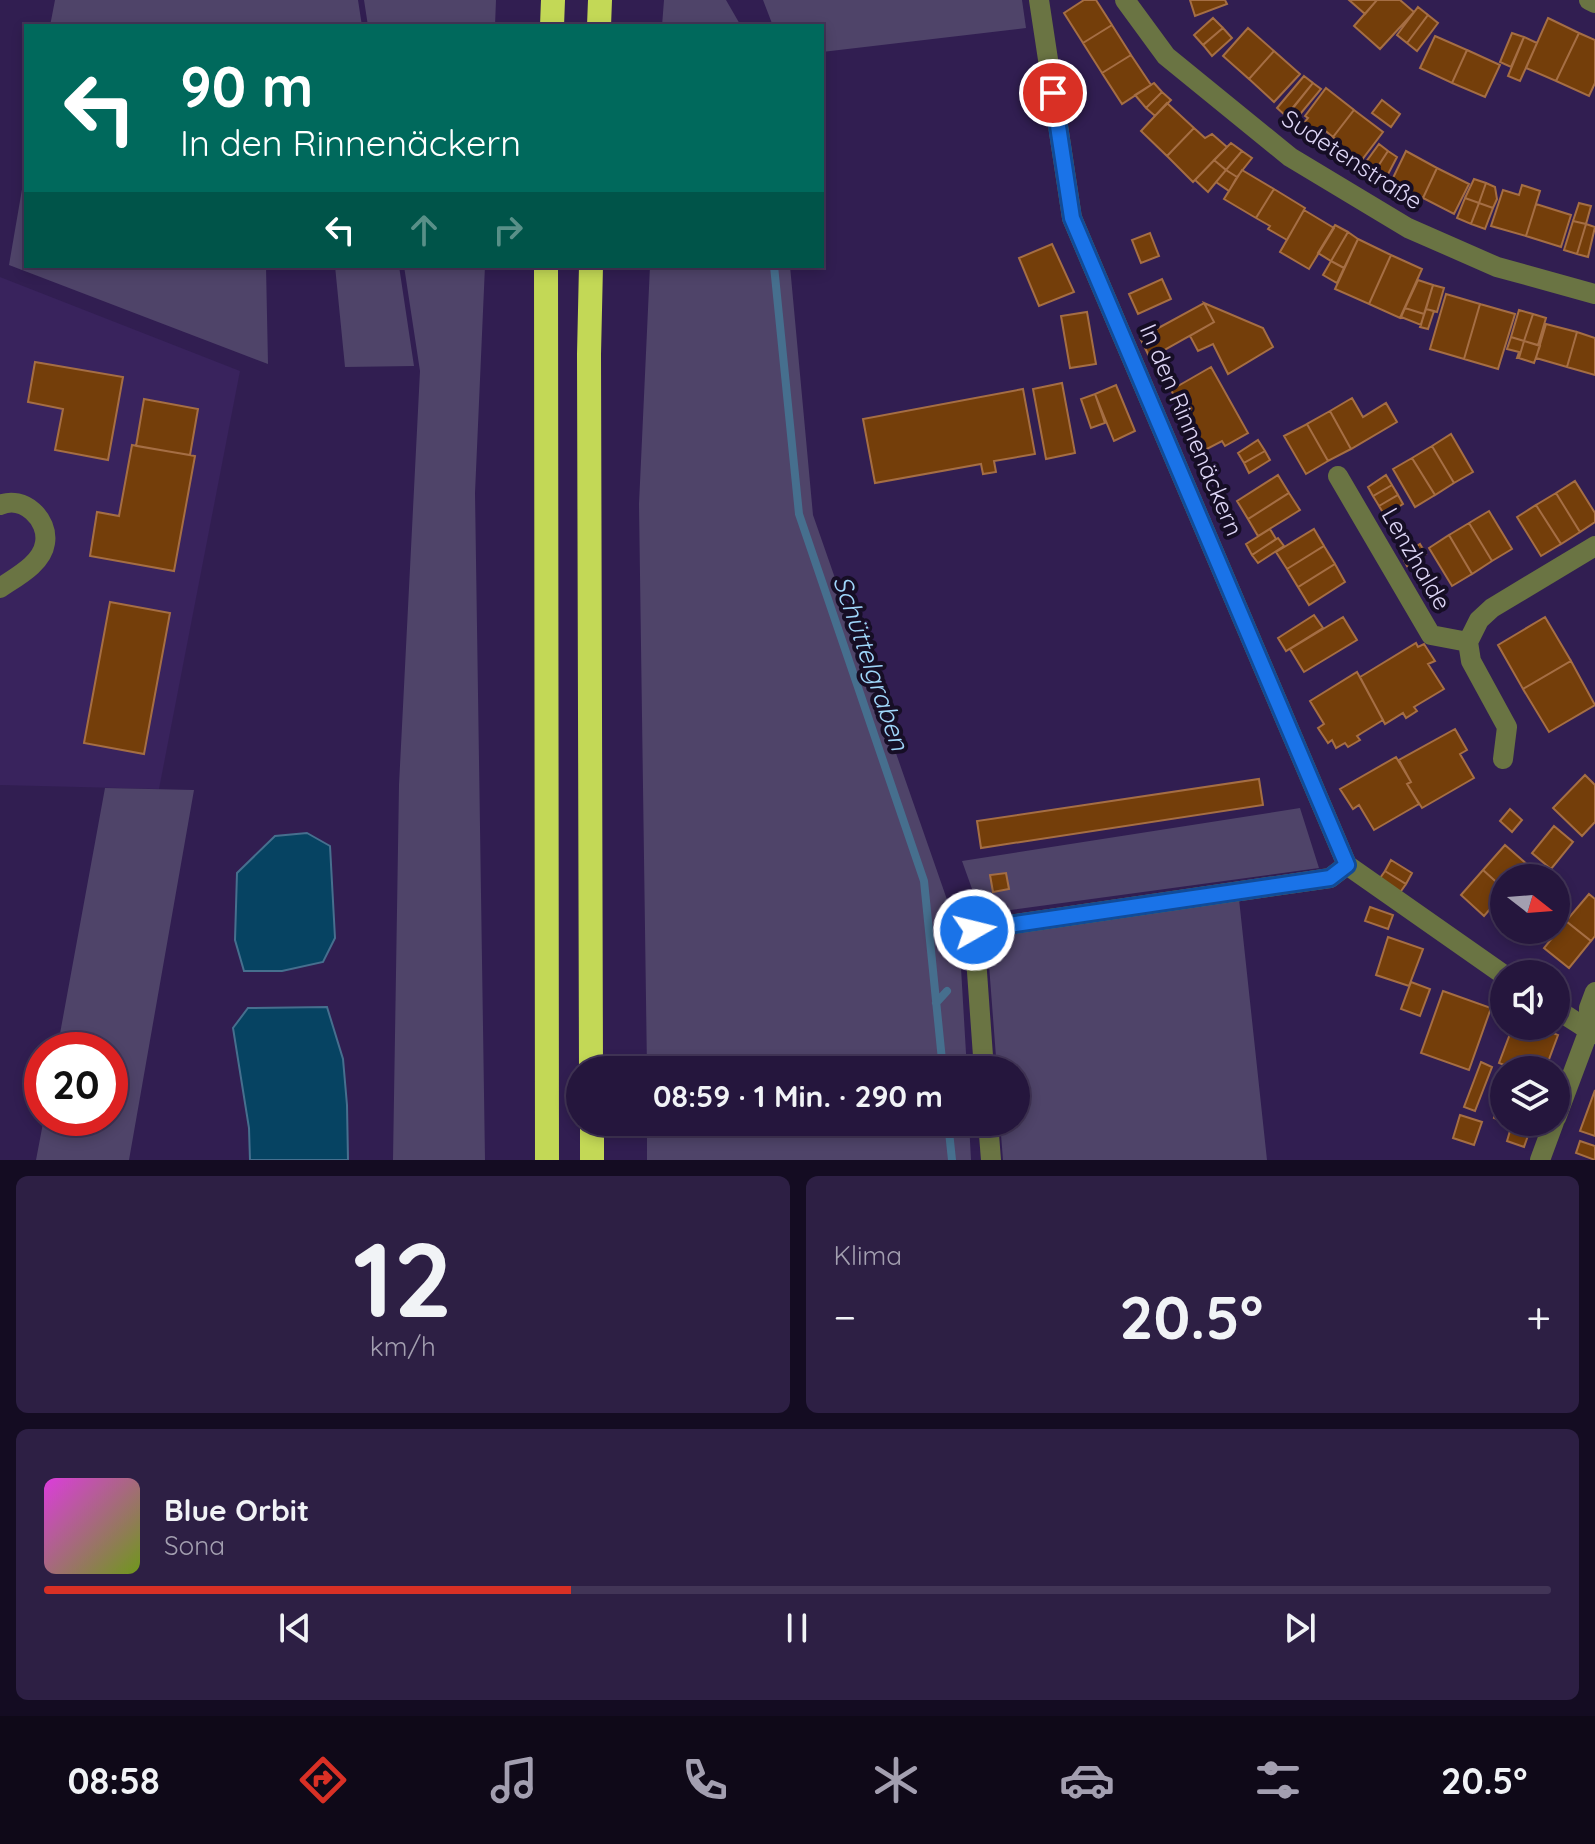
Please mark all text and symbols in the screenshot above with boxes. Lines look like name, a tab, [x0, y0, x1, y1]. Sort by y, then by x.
text: 90 m	[180, 51, 314, 121]
icon: left	[48, 56, 152, 160]
pin	[1019, 59, 1087, 127]
icon: arrive	[1031, 71, 1075, 115]
street label: Sudetenstraße	[1277, 103, 1429, 216]
text: In den Rinnenäckern	[180, 120, 521, 165]
icon: left	[318, 208, 362, 252]
icon: ahead	[402, 208, 446, 252]
icon: right	[486, 208, 530, 252]
street label: In den Rinnenäckern	[1134, 319, 1250, 540]
street label: Lenzhalde	[1376, 502, 1458, 615]
water label: Schüttelgraben	[826, 571, 917, 756]
north arrow	[1490, 864, 1570, 944]
map controls	[1490, 864, 1570, 1136]
position arrow	[932, 888, 1016, 972]
button: sound	[1490, 960, 1570, 1040]
speed limit sign: 20	[24, 1032, 128, 1136]
button: layers	[1490, 1056, 1570, 1136]
text: 08:59 · 1 Min. · 290 m	[653, 1077, 943, 1115]
text: 12	[353, 1213, 453, 1343]
text: Klima	[834, 1239, 902, 1272]
text: 20.5°	[1119, 1279, 1263, 1354]
text: −	[834, 1289, 856, 1344]
text: +	[1526, 1289, 1551, 1344]
text: km/h	[370, 1330, 436, 1363]
text: Blue Orbit	[164, 1491, 309, 1529]
text: Sona	[164, 1529, 225, 1562]
icon: previous	[273, 1606, 317, 1650]
icon: pause	[775, 1606, 819, 1650]
icon: next	[1278, 1606, 1322, 1650]
icon: directions	[295, 1752, 351, 1808]
icon: music	[486, 1752, 542, 1808]
icon: phone	[677, 1752, 733, 1808]
icon: climate	[868, 1752, 924, 1808]
icon: car	[1059, 1752, 1115, 1808]
icon: filters	[1250, 1752, 1306, 1808]
text: 08:58	[68, 1758, 160, 1803]
text: 20.5°	[1441, 1758, 1527, 1803]

